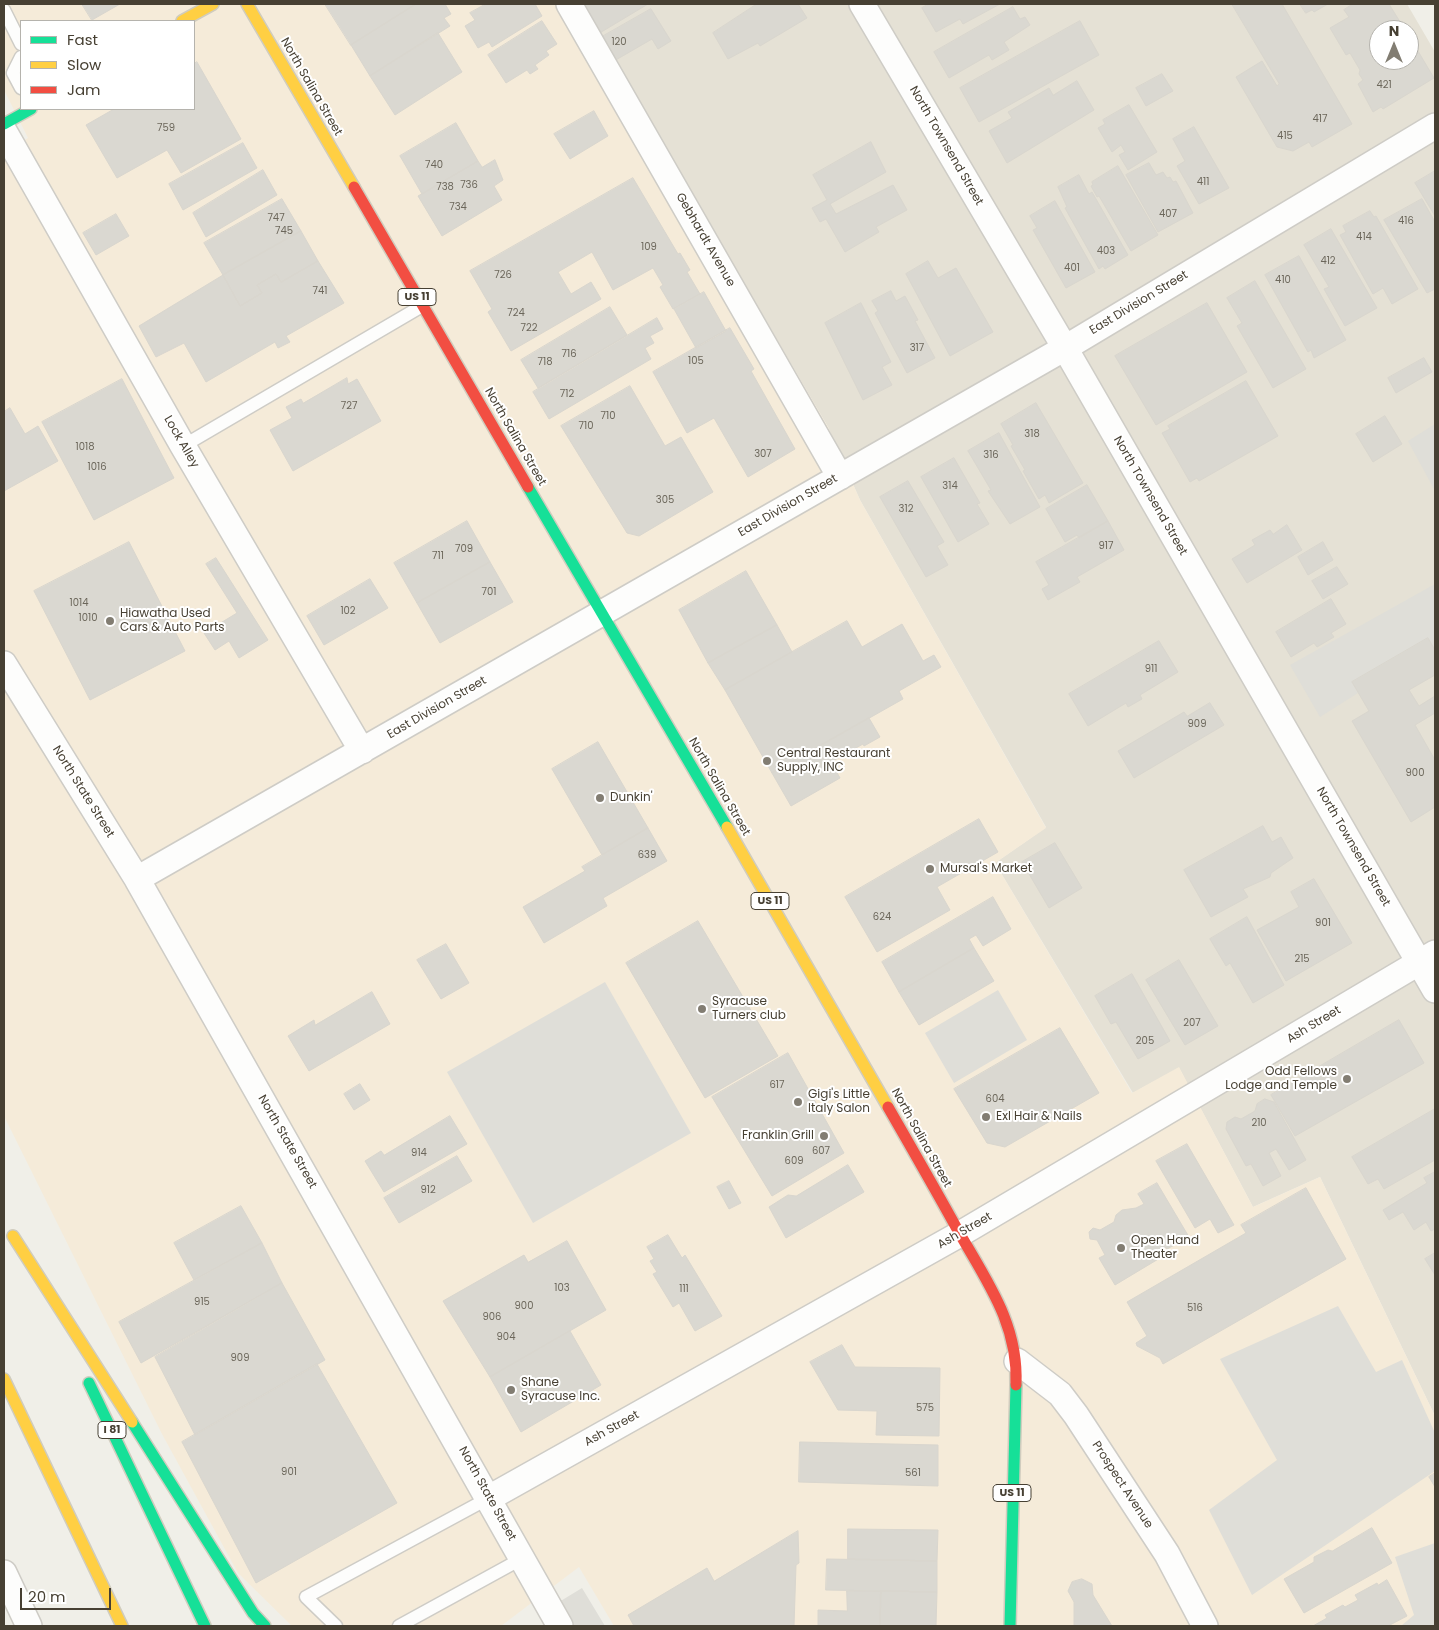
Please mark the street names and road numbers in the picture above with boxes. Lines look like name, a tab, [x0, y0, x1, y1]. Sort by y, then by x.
street label: North Salina Street	[277, 35, 345, 139]
street label: North Townsend Street	[906, 84, 986, 208]
street label: Gebhardt Avenue	[672, 191, 738, 289]
street label: East Division Street	[1087, 268, 1191, 338]
road number: US 11	[398, 288, 436, 306]
street label: North Salina Street	[481, 385, 549, 489]
street label: Lock Alley	[160, 413, 202, 471]
street label: North Townsend Street	[1110, 434, 1190, 558]
street label: East Division Street	[736, 472, 840, 540]
street label: East Division Street	[385, 674, 489, 742]
street label: North Salina Street	[685, 735, 753, 839]
street label: North State Street	[49, 743, 117, 841]
street label: North Townsend Street	[1313, 785, 1393, 909]
road number: US 11	[751, 892, 789, 909]
street label: Ash Street	[1284, 1003, 1344, 1047]
street label: North Salina Street	[888, 1086, 954, 1190]
street label: North State Street	[254, 1093, 320, 1191]
street label: Ash Street	[935, 1210, 995, 1252]
street label: Ash Street	[582, 1408, 642, 1450]
road number: I 81	[98, 1422, 126, 1438]
street label: Prospect Avenue	[1089, 1439, 1155, 1531]
street label: North State Street	[455, 1444, 519, 1544]
road number: US 11	[993, 1485, 1031, 1502]

